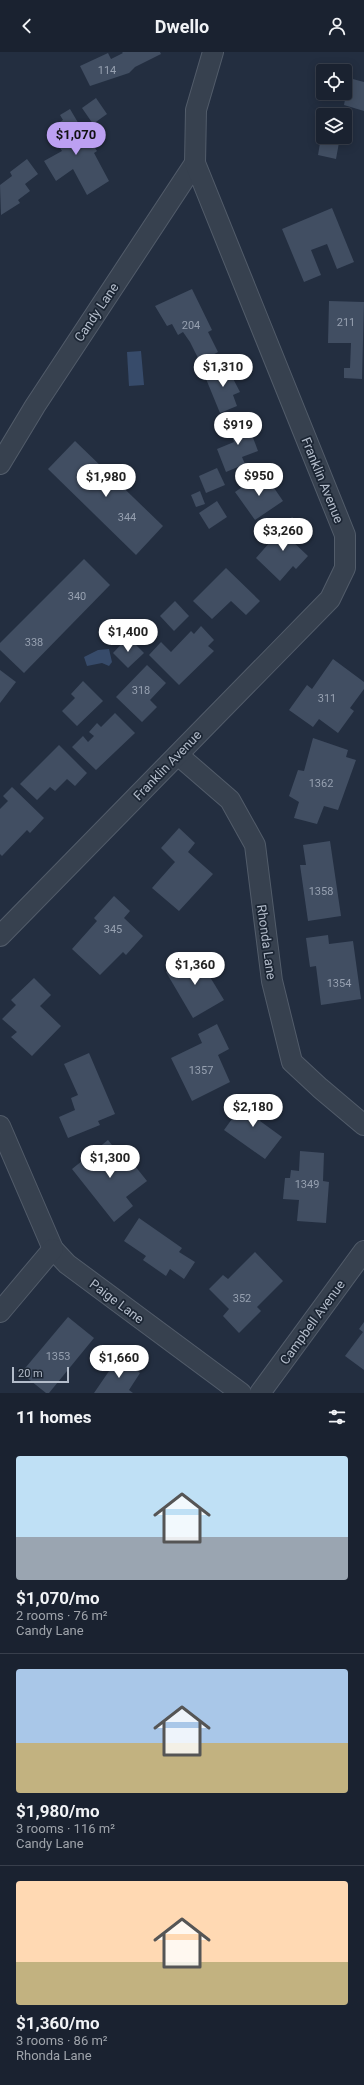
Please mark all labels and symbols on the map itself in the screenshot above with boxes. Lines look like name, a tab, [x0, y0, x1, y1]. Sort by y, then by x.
house number: 114	[98, 64, 116, 77]
pin: $1,070	[43, 122, 109, 156]
street label: Candy Lane	[71, 280, 122, 344]
house number: 211	[337, 316, 355, 329]
house number: 204	[182, 319, 200, 332]
pin: $1,310	[190, 354, 256, 388]
pin: $919	[214, 412, 262, 446]
street label: Franklin Avenue	[298, 435, 347, 525]
pin: $950	[235, 463, 283, 497]
pin: $1,980	[73, 464, 139, 498]
house number: 344	[118, 511, 136, 524]
pin: $3,260	[250, 518, 316, 552]
house number: 340	[68, 590, 86, 603]
pin: $1,400	[95, 619, 161, 653]
house number: 338	[25, 636, 43, 649]
house number: 318	[132, 684, 150, 697]
house number: 311	[318, 692, 336, 705]
street label: Franklin Avenue	[130, 727, 205, 803]
house number: 1362	[309, 777, 333, 790]
house number: 1358	[309, 885, 333, 898]
street label: Rhonda Lane	[254, 904, 279, 981]
house number: 345	[104, 923, 122, 936]
pin: $1,360	[162, 952, 228, 986]
house number: 1354	[327, 977, 351, 990]
house number: 1357	[189, 1064, 213, 1077]
pin: $2,180	[220, 1094, 286, 1128]
pin: $1,300	[77, 1145, 143, 1179]
house number: 1349	[295, 1178, 319, 1191]
street label: Paige Lane	[87, 1276, 147, 1327]
street label: Campbell Avenue	[277, 1277, 348, 1367]
house number: 352	[233, 1292, 251, 1305]
pin: $1,660	[86, 1345, 152, 1379]
house number: 1353	[46, 1350, 70, 1363]
scale bar	[12, 1365, 69, 1384]

